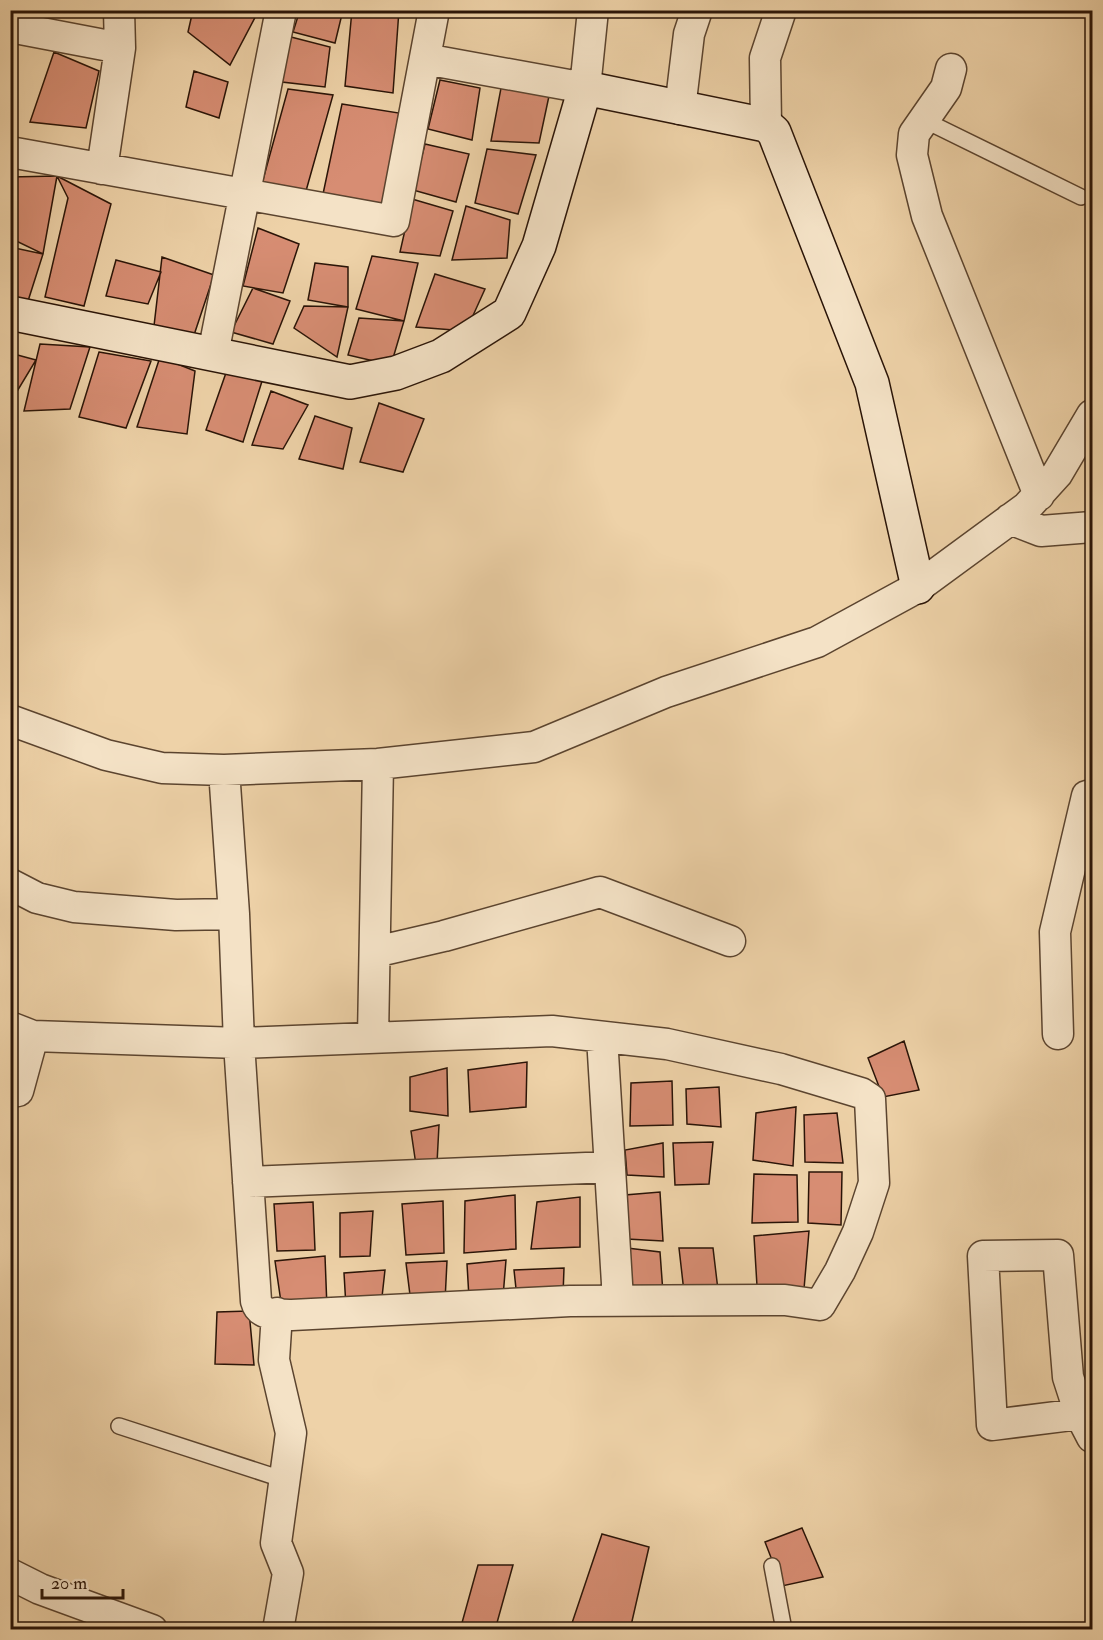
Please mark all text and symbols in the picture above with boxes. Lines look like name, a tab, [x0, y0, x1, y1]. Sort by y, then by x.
scale bar	[42, 1562, 123, 1600]
text: 20 m	[51, 1572, 87, 1595]

